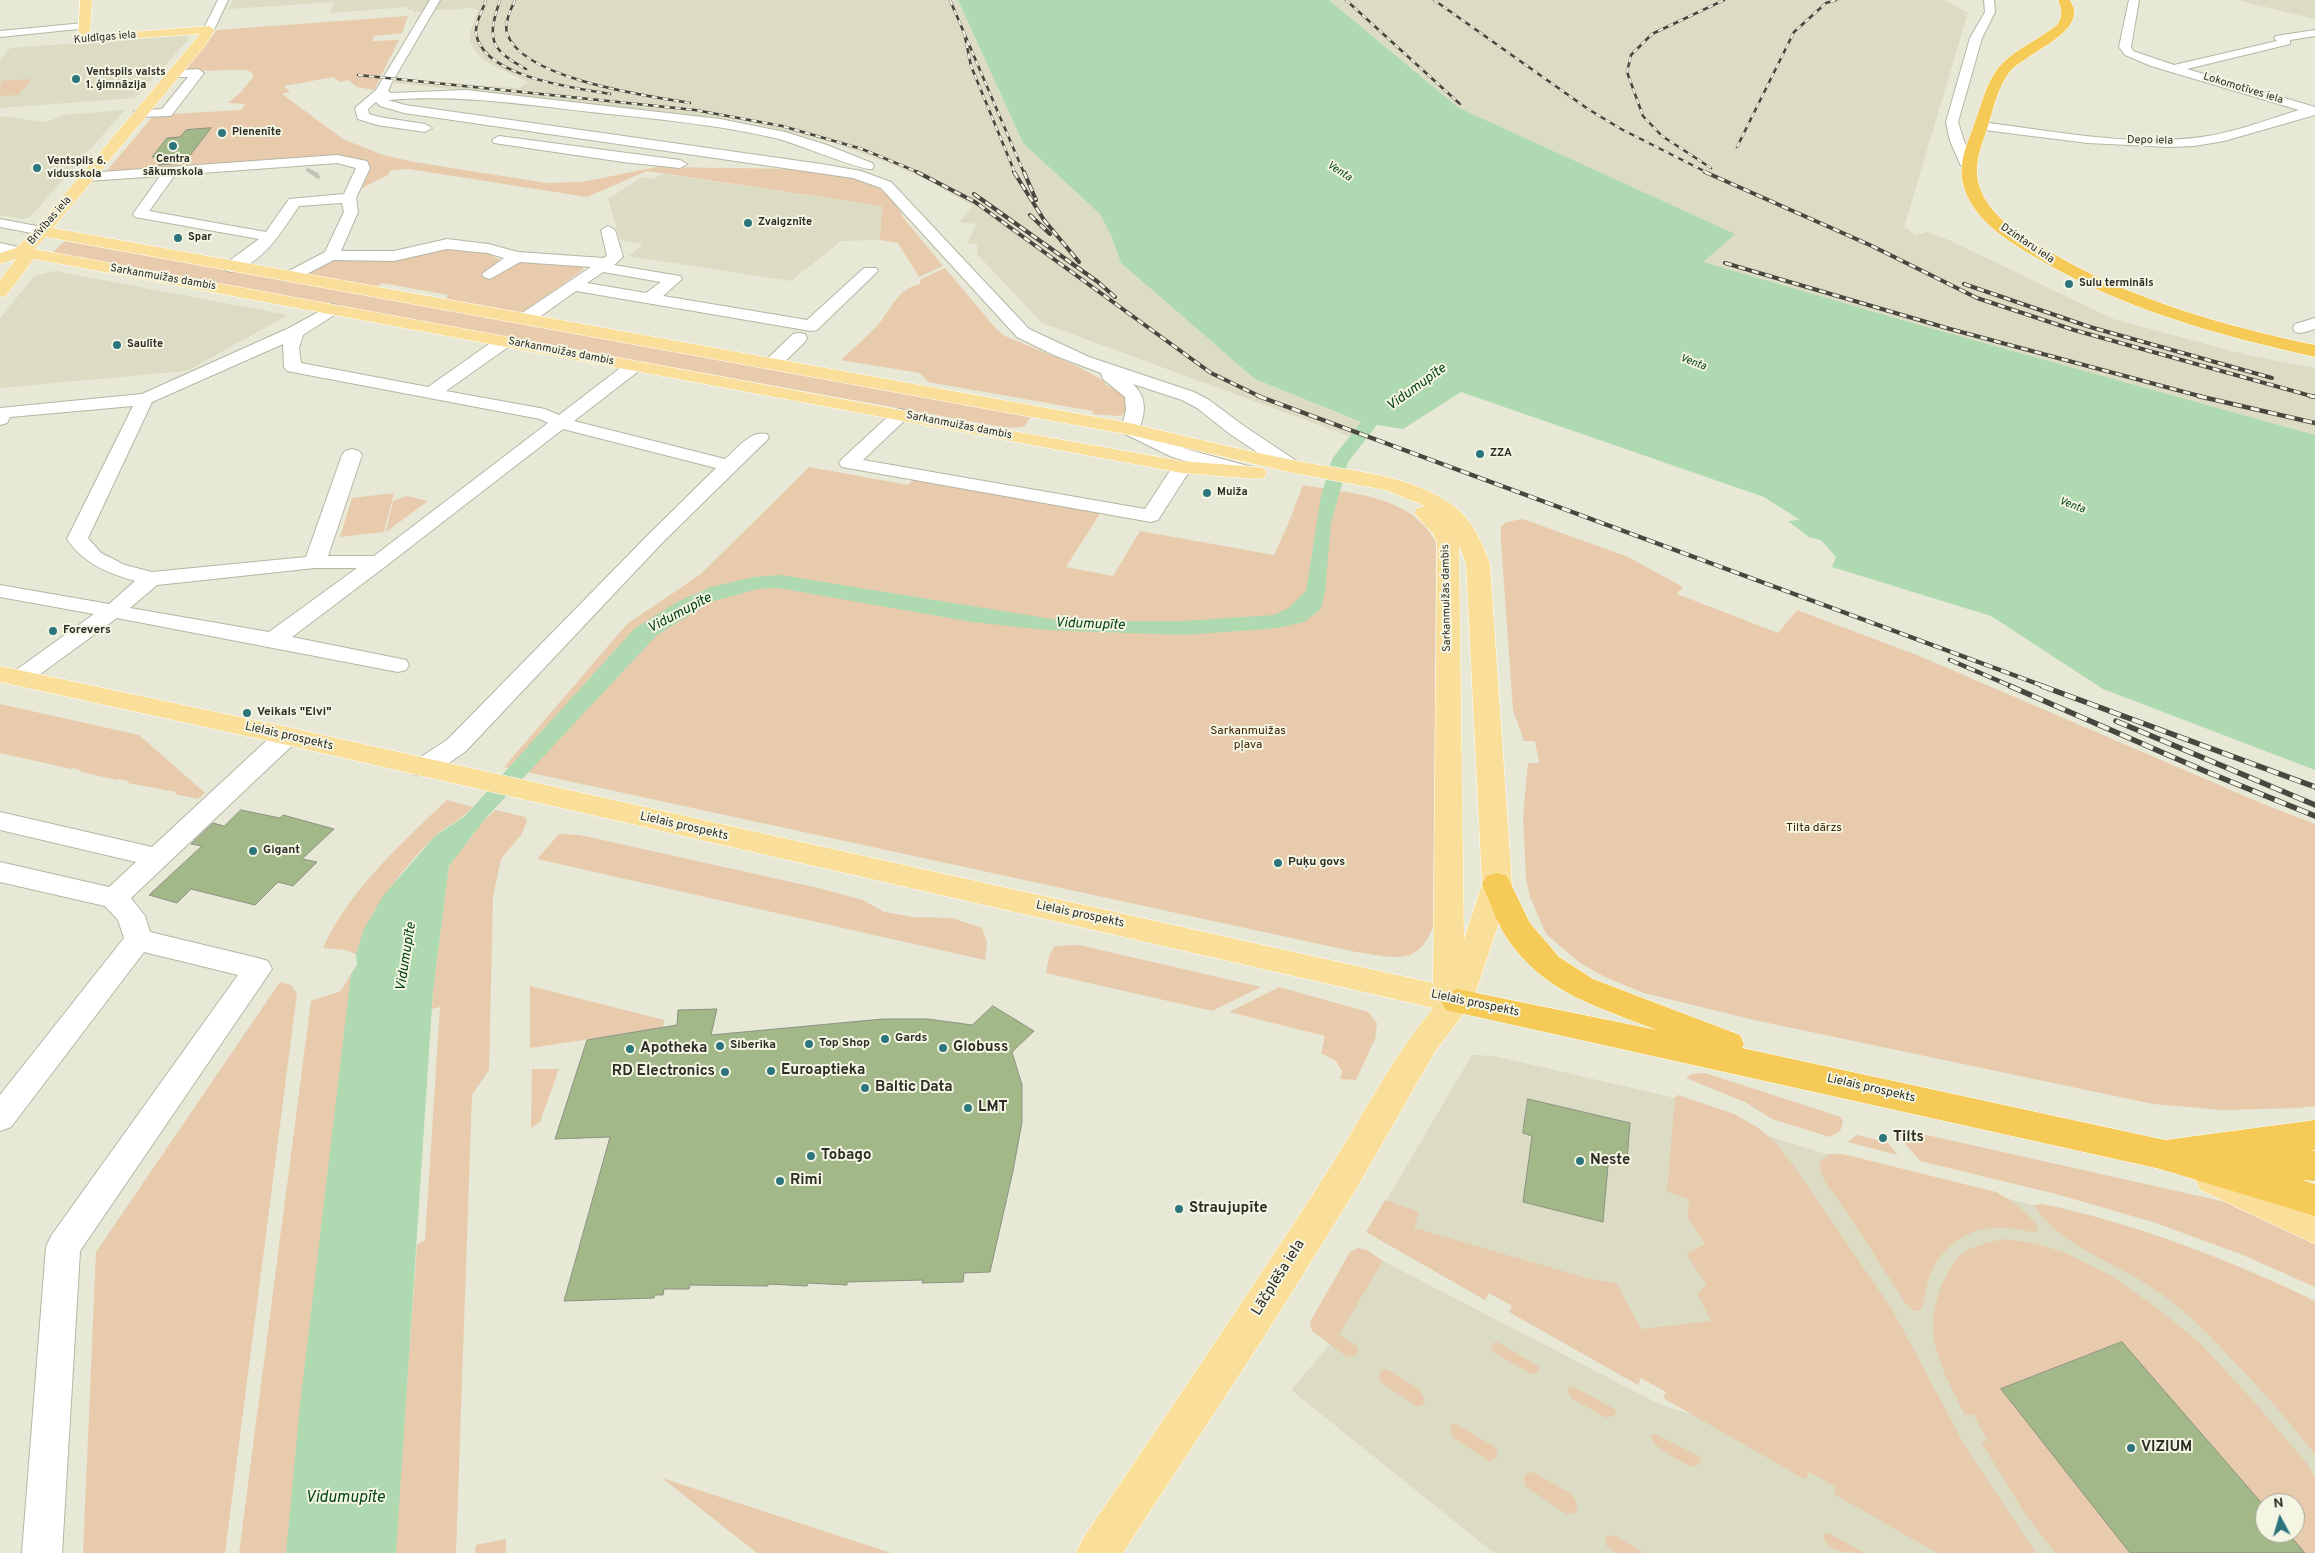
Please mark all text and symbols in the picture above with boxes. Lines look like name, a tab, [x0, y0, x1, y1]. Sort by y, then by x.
street label: Kuldīgas iela	[73, 29, 137, 47]
place label: Ventspils valsts 1. ģimnāzija	[86, 66, 166, 92]
street label: Lokomotīves iela	[2201, 71, 2285, 107]
marker: Ventspils valsts 1. ģimnāzija	[70, 73, 82, 85]
place label: Pienenīte	[232, 126, 281, 140]
marker: Pienenīte	[216, 127, 228, 139]
street label: Depo iela	[2127, 134, 2173, 148]
marker: Centra sākumskola	[167, 140, 179, 152]
place label: Centra sākumskola	[143, 153, 203, 179]
place label: Ventspils 6. vidusskola	[47, 155, 106, 181]
water label: Venta	[1324, 159, 1354, 185]
marker: Ventspils 6. vidusskola	[31, 162, 43, 174]
street label: Brīvības iela	[25, 194, 75, 248]
place label: Zvaigznīte	[758, 216, 812, 230]
marker: Zvaigznīte	[742, 217, 754, 229]
street label: Dzintaru iela	[1998, 221, 2056, 267]
place label: Spar	[188, 231, 212, 245]
marker: Spar	[172, 232, 184, 244]
street label: Sarkanmuižas dambis	[109, 262, 217, 294]
place label: Sulu termināls	[2079, 277, 2154, 291]
marker: Sulu termināls	[2063, 278, 2075, 290]
street label: Sarkanmuižas dambis	[507, 335, 615, 369]
place label: Saulīte	[127, 338, 163, 352]
marker: Saulīte	[111, 339, 123, 351]
water label: Venta	[1678, 352, 1708, 374]
water label: Vidumupīte	[1384, 361, 1450, 415]
street label: Sarkanmuižas dambis	[905, 409, 1013, 443]
place label: ZZA	[1490, 447, 1512, 461]
marker: ZZA	[1474, 448, 1486, 460]
place label: Muiža	[1217, 486, 1248, 500]
marker: Muiža	[1201, 487, 1213, 499]
water label: Venta	[2057, 495, 2087, 517]
street label: Sarkanmuižas dambis	[1439, 544, 1455, 652]
water label: Vidumupīte	[645, 590, 715, 638]
water label: Vidumupīte	[1055, 615, 1125, 635]
place label: Forevers	[63, 624, 111, 638]
marker: Forevers	[47, 625, 59, 637]
place label: Veikals "Elvi"	[257, 706, 331, 720]
marker: Veikals "Elvi"	[241, 707, 253, 719]
street label: Lielais prospekts	[243, 720, 335, 754]
park label: Sarkanmuižas pļava	[1210, 725, 1286, 753]
street label: Lielais prospekts	[638, 810, 730, 844]
park label: Tilta dārzs	[1786, 822, 1842, 836]
place label: Gigant	[263, 844, 300, 858]
marker: Gigant	[247, 845, 259, 857]
place label: Puķu govs	[1288, 856, 1345, 870]
marker: Puķu govs	[1272, 857, 1284, 869]
street label: Lielais prospekts	[1034, 899, 1126, 931]
water label: Vidumupīte	[393, 921, 421, 993]
street label: Lielais prospekts	[1429, 988, 1521, 1020]
place label: Gards	[895, 1032, 927, 1046]
marker: Gards	[879, 1033, 891, 1045]
place label: Top Shop	[819, 1037, 870, 1051]
marker: Top Shop	[803, 1038, 815, 1050]
place label: Siberika	[730, 1039, 776, 1053]
place label: Globuss	[953, 1039, 1008, 1057]
place label: Apotheka	[640, 1040, 707, 1058]
marker: Siberika	[714, 1040, 726, 1052]
marker: Globuss	[937, 1042, 949, 1054]
marker: Apotheka	[624, 1043, 636, 1055]
place label: Euroaptieka	[781, 1062, 865, 1080]
place label: RD Electronics	[612, 1063, 715, 1081]
marker: Euroaptieka	[765, 1065, 777, 1077]
marker: RD Electronics	[719, 1066, 731, 1078]
street label: Lielais prospekts	[1825, 1072, 1917, 1106]
place label: Baltic Data	[875, 1079, 953, 1097]
marker: Baltic Data	[859, 1082, 871, 1094]
place label: LMT	[978, 1099, 1008, 1117]
marker: LMT	[962, 1102, 974, 1114]
place label: Tilts	[1893, 1129, 1924, 1147]
marker: Tilts	[1877, 1132, 1889, 1144]
place label: Tobago	[821, 1147, 871, 1165]
marker: Tobago	[805, 1150, 817, 1162]
place label: Neste	[1590, 1152, 1630, 1170]
marker: Neste	[1574, 1155, 1586, 1167]
place label: Rimi	[790, 1172, 822, 1190]
marker: Rimi	[774, 1175, 786, 1187]
place label: Straujupīte	[1189, 1200, 1268, 1218]
marker: Straujupīte	[1173, 1203, 1185, 1215]
street label: Lāčplēša iela	[1249, 1237, 1309, 1319]
place label: VIZIUM	[2141, 1439, 2192, 1457]
marker: VIZIUM	[2125, 1442, 2137, 1454]
water label: Vidumupīte	[305, 1489, 385, 1509]
north arrow	[2255, 1493, 2305, 1543]
text: N	[2273, 1495, 2284, 1513]

